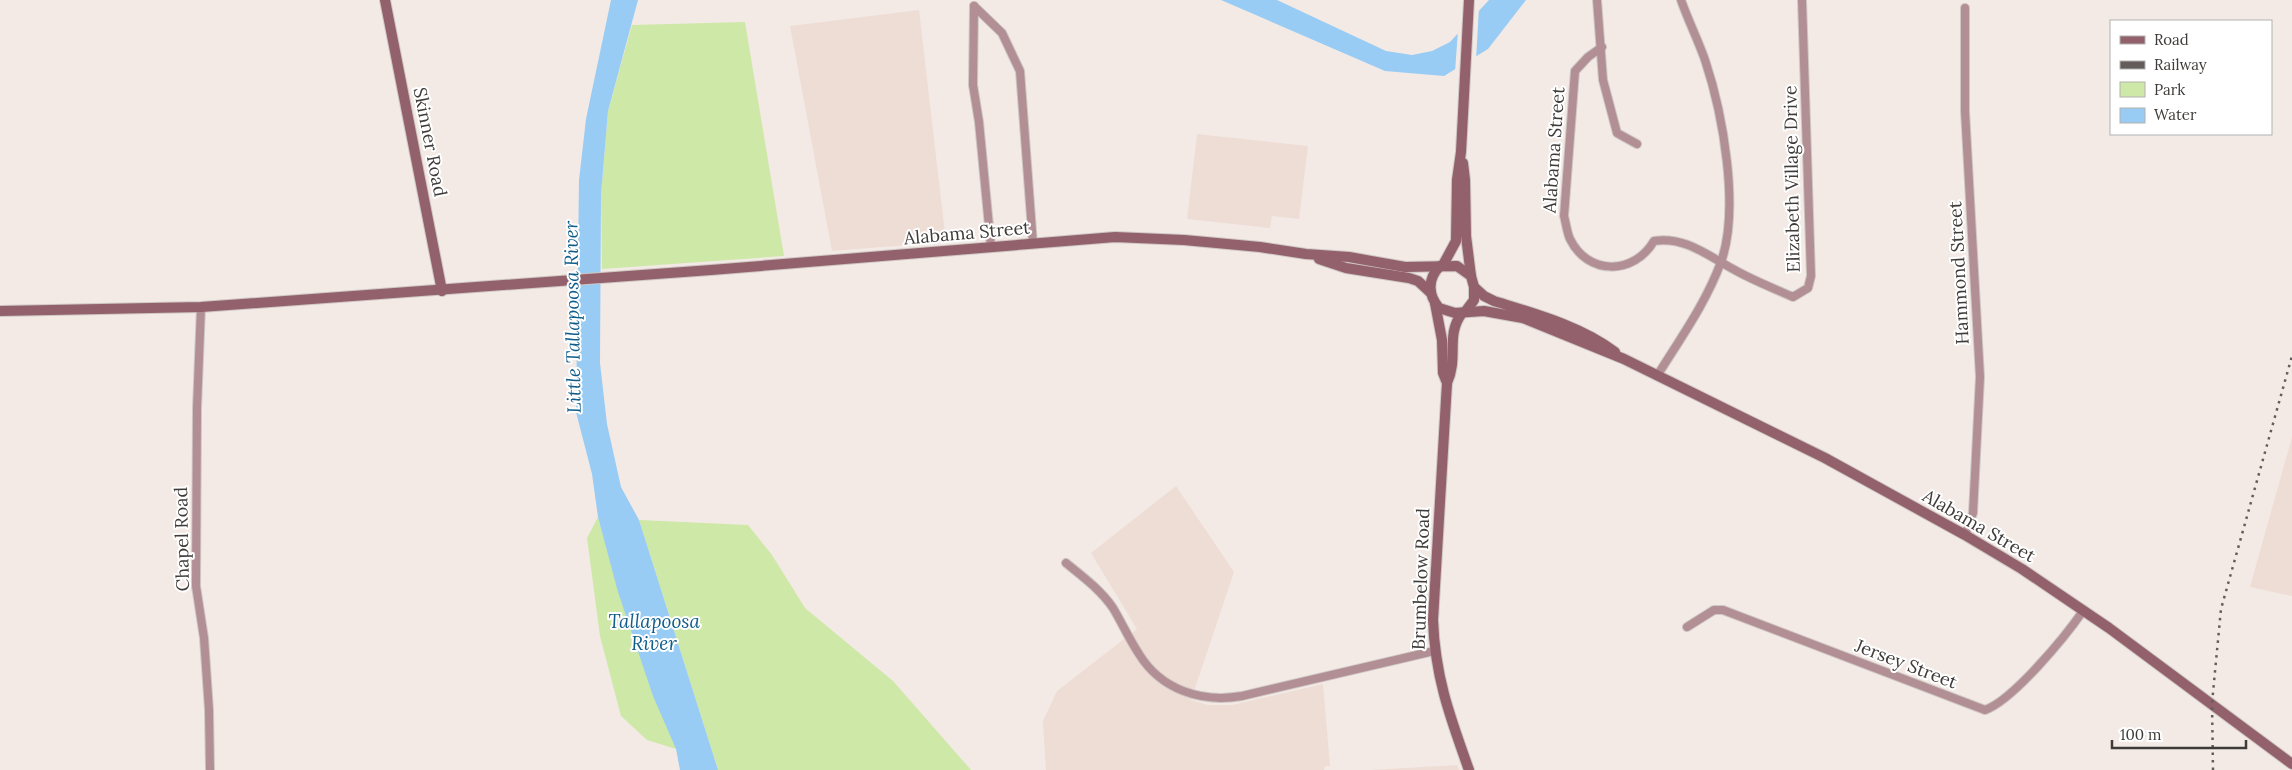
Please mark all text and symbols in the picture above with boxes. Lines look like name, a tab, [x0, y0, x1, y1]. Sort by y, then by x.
legend	[2110, 20, 2272, 135]
text: Road	[2154, 30, 2189, 49]
text: Railway	[2154, 55, 2207, 74]
text: Park	[2154, 80, 2185, 99]
street label: Skinner Road	[409, 85, 452, 199]
street label: Elizabeth Village Drive	[1778, 85, 1805, 273]
street label: Alabama Street	[1538, 86, 1569, 215]
text: Water	[2154, 105, 2197, 124]
street label: Hammond Street	[1943, 201, 1974, 345]
street label: Alabama Street	[902, 216, 1031, 250]
water label: Little Tallapoosa River	[558, 220, 586, 414]
street label: Alabama Street	[1918, 484, 2040, 567]
street label: Chapel Road	[169, 486, 194, 591]
street label: Brumbelow Road	[1407, 507, 1434, 650]
water label: Tallapoosa River	[608, 609, 700, 655]
street label: Jersey Street	[1851, 633, 1960, 694]
scale bar	[2112, 718, 2246, 750]
text: 100 m	[2120, 725, 2161, 744]

